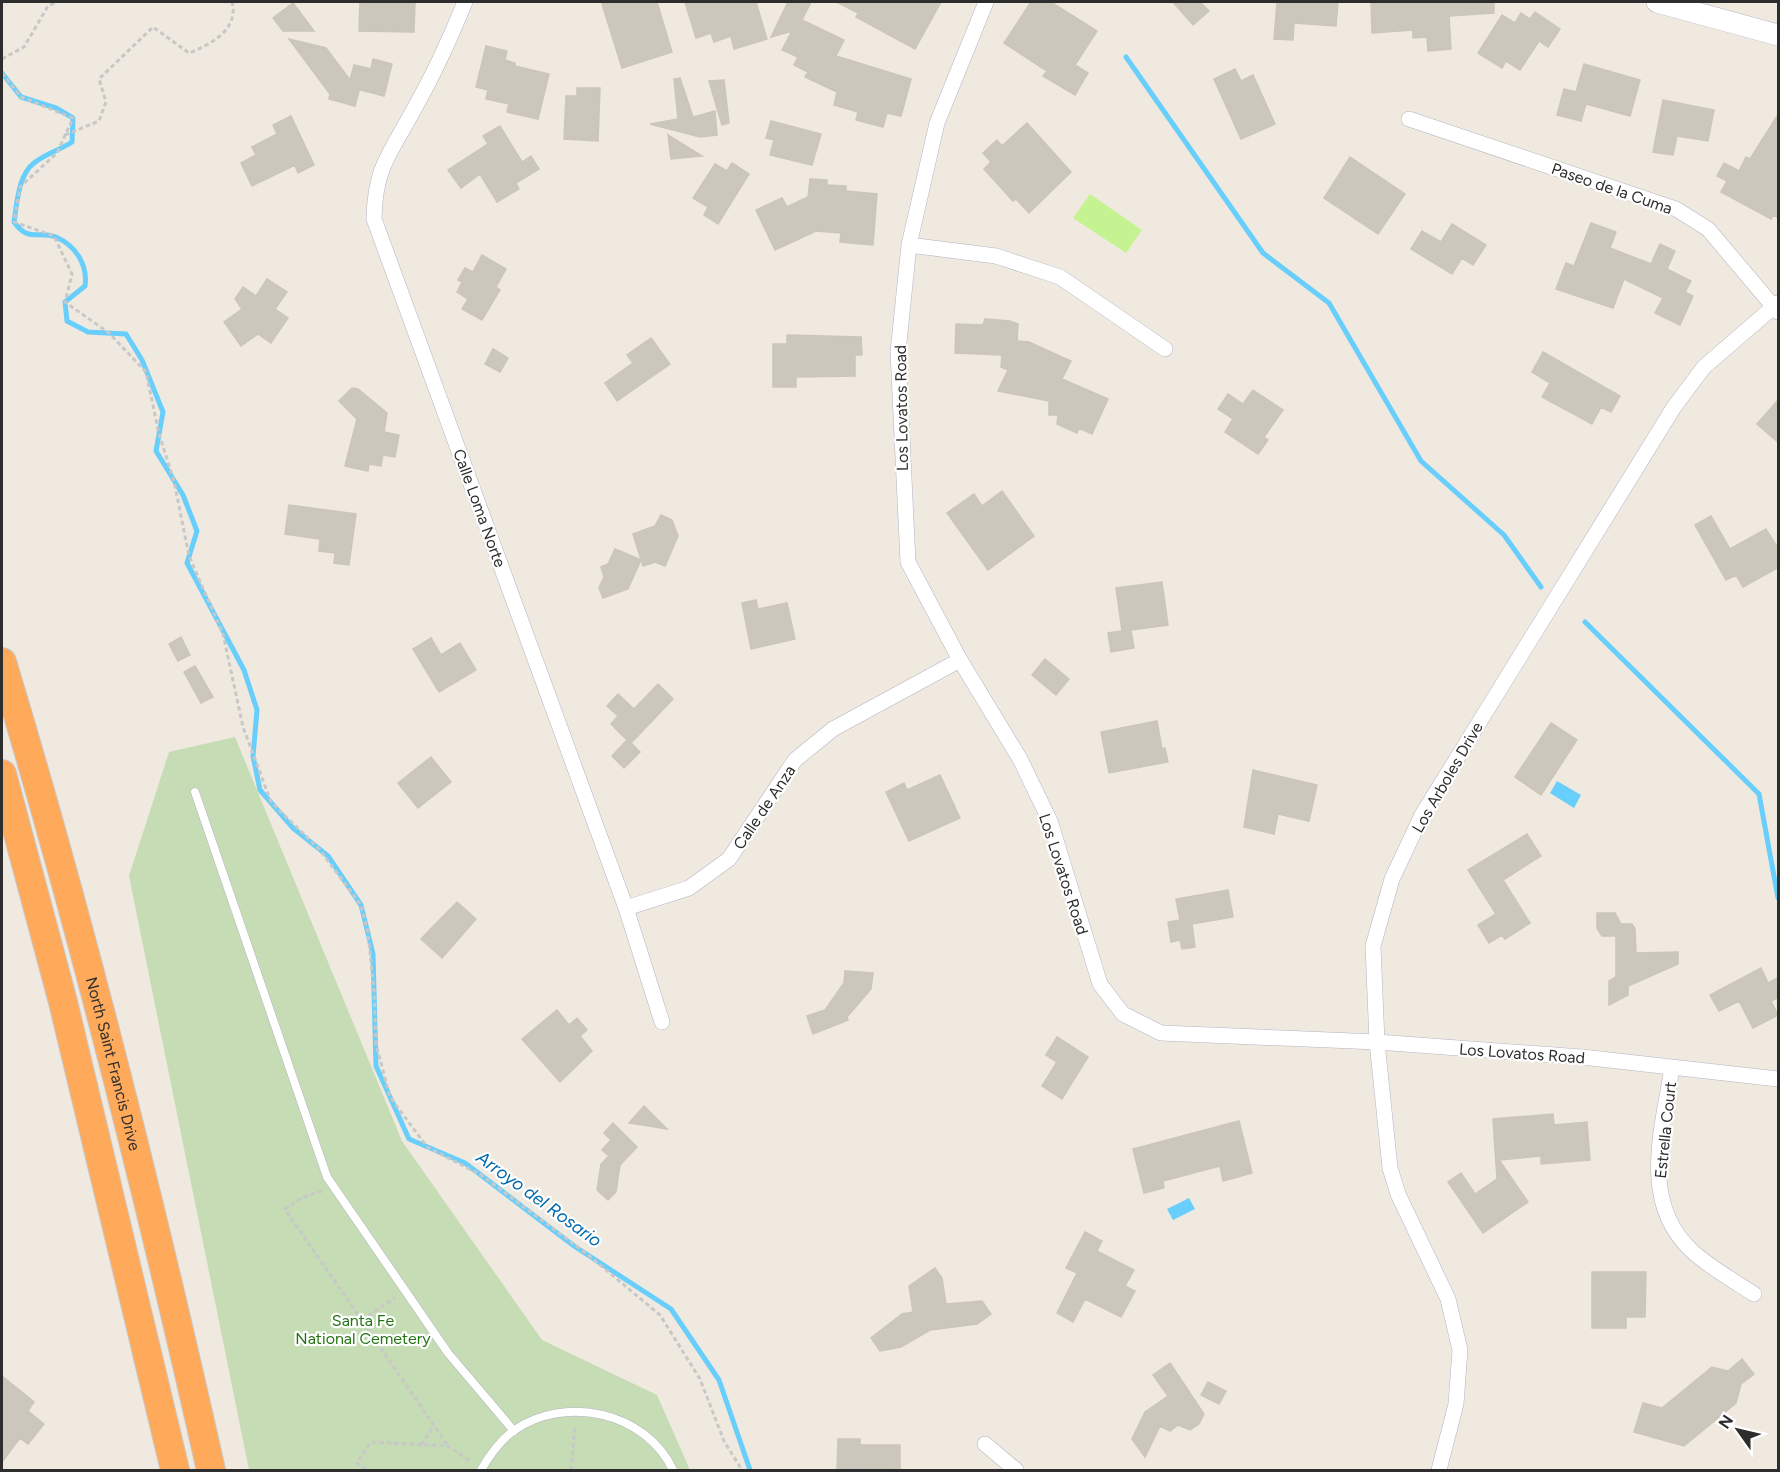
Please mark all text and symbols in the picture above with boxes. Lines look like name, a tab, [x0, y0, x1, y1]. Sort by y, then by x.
street label: Paseo de la Cuma	[1549, 159, 1675, 218]
street label: Los Lovatos Road	[891, 345, 912, 471]
street label: Calle Loma Norte	[449, 446, 510, 570]
street label: Los Arboles Drive	[1408, 718, 1487, 836]
street label: Calle de Anza	[729, 762, 799, 853]
street label: Los Lovatos Road	[1035, 811, 1092, 937]
street label: North Saint Francis Drive	[82, 975, 144, 1153]
street label: Los Lovatos Road	[1458, 1040, 1586, 1067]
street label: Estrella Court	[1651, 1081, 1680, 1180]
water label: Arroyo del Rosario	[471, 1146, 606, 1252]
park label: Santa Fe National Cemetery	[295, 1311, 431, 1348]
north arrow	[1708, 1400, 1768, 1460]
text: N	[1715, 1411, 1737, 1432]

